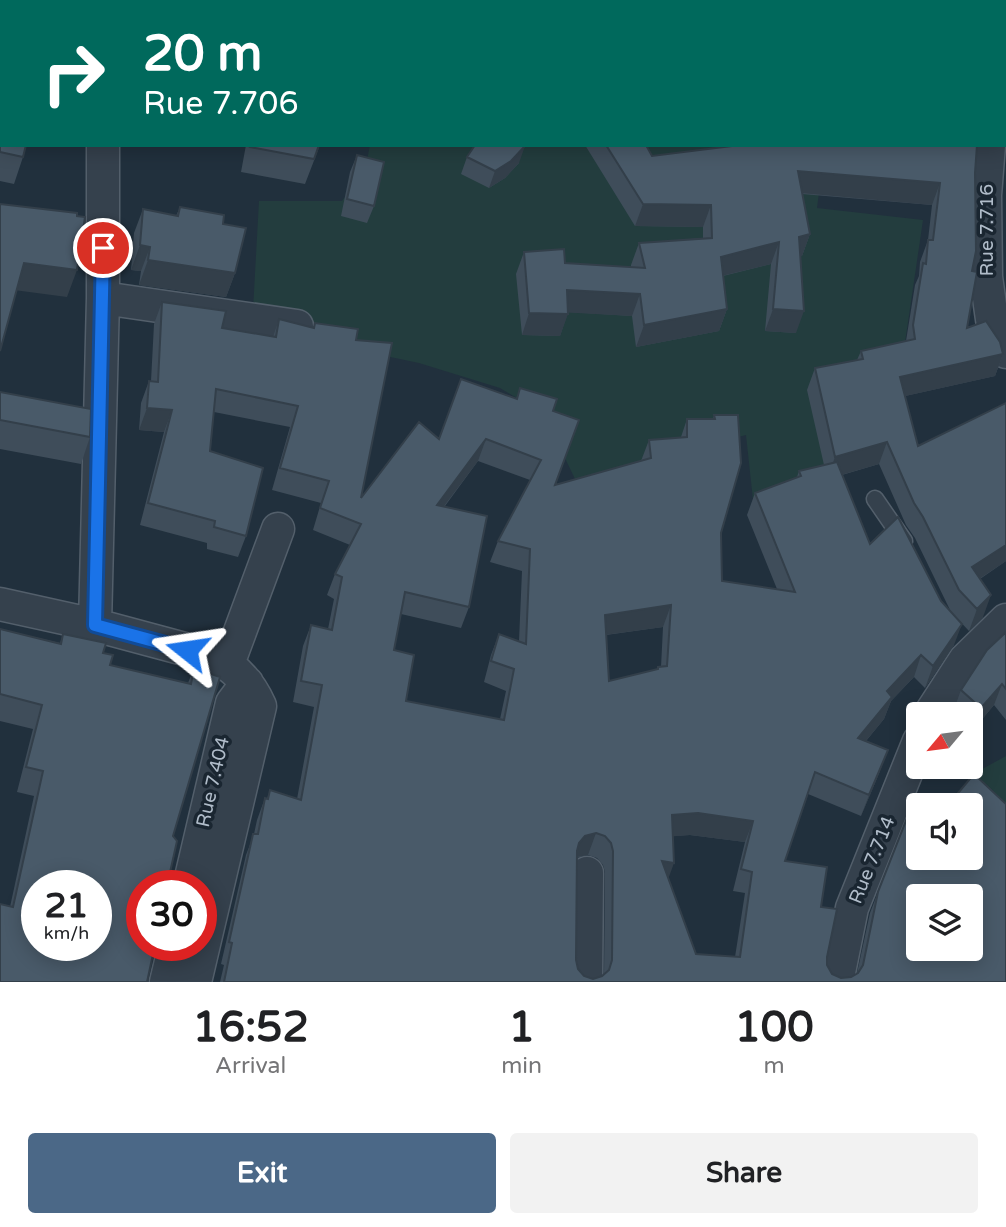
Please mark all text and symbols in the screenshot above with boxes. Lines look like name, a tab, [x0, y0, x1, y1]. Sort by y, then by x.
text: 20 m	[143, 25, 262, 84]
icon: right	[28, 28, 119, 119]
text: Rue 7.706	[143, 85, 299, 123]
street label: Rue 7.716	[976, 184, 998, 276]
pin	[73, 218, 133, 278]
icon: arrive	[84, 229, 122, 267]
position arrow	[150, 613, 224, 687]
north arrow	[906, 702, 984, 779]
map controls	[906, 702, 983, 961]
street label: Rue 7.404	[192, 735, 234, 829]
button: sound	[906, 793, 983, 870]
street label: Rue 7.714	[845, 813, 900, 907]
speed limit sign: 30	[126, 870, 217, 961]
button: layers	[906, 884, 983, 961]
text: 21	[45, 885, 88, 927]
text: km/h	[44, 922, 89, 944]
text: 16:52	[192, 1002, 309, 1053]
text: 1	[508, 1002, 535, 1053]
text: 100	[734, 1002, 814, 1053]
text: Arrival	[215, 1052, 286, 1080]
text: min	[501, 1052, 542, 1080]
text: m	[763, 1052, 785, 1080]
button: Exit	[28, 1133, 496, 1213]
button: Share	[510, 1133, 978, 1213]

